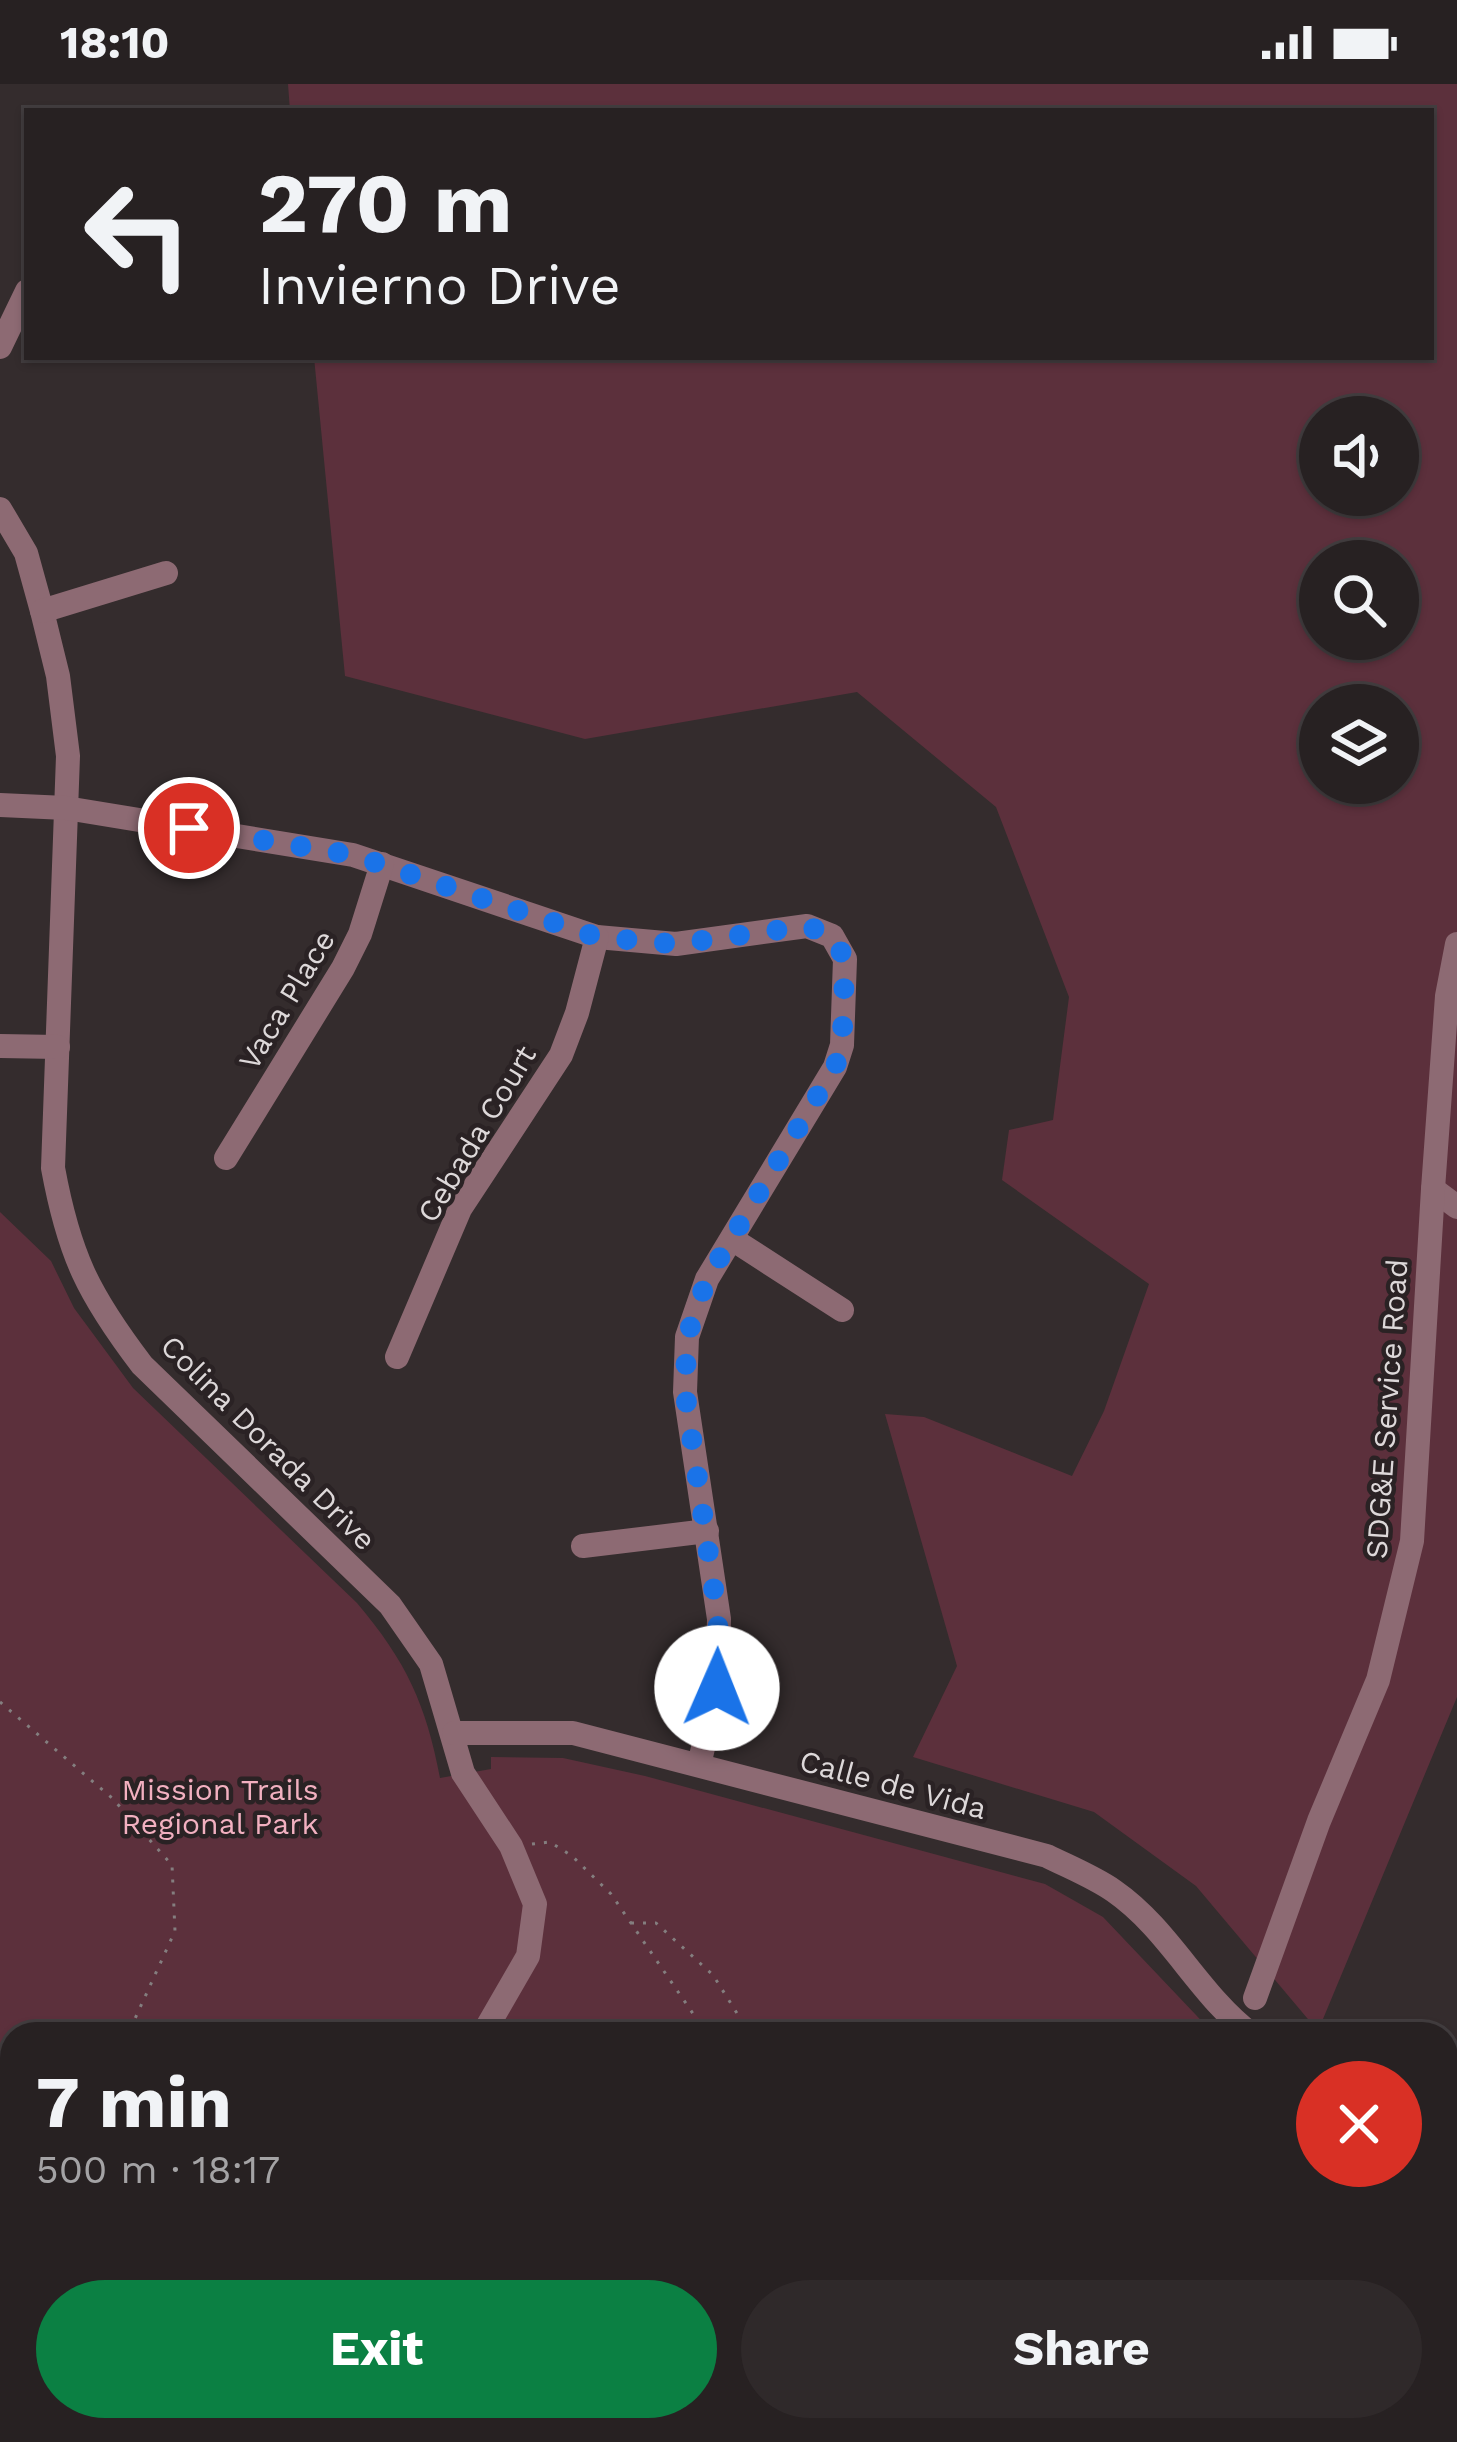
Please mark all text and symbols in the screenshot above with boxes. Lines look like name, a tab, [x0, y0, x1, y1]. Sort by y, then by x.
text: 18:10	[60, 16, 170, 69]
text: 270 m	[258, 154, 513, 252]
icon: left	[60, 156, 216, 312]
text: Invierno Drive	[258, 254, 621, 317]
map controls	[1299, 396, 1419, 804]
button: sound	[1299, 396, 1419, 516]
button: search	[1299, 540, 1419, 660]
button: layers	[1299, 684, 1419, 804]
pin	[138, 777, 240, 879]
icon: arrive	[156, 795, 222, 861]
street label: Vaca Place	[231, 924, 342, 1076]
street label: Cebada Court	[410, 1039, 543, 1228]
street label: SDG&E Service Road	[1359, 1258, 1414, 1560]
street label: Colina Dorada Drive	[154, 1328, 383, 1557]
position arrow	[654, 1625, 780, 1751]
street label: Calle de Vida	[796, 1743, 990, 1826]
park label: Mission Trails Regional Park	[121, 1772, 319, 1841]
text: 7 min	[36, 2060, 232, 2144]
button: close	[1296, 2061, 1422, 2187]
text: 500 m · 18:17	[36, 2147, 280, 2192]
button: Exit	[36, 2280, 717, 2418]
button: Share	[741, 2280, 1422, 2418]

